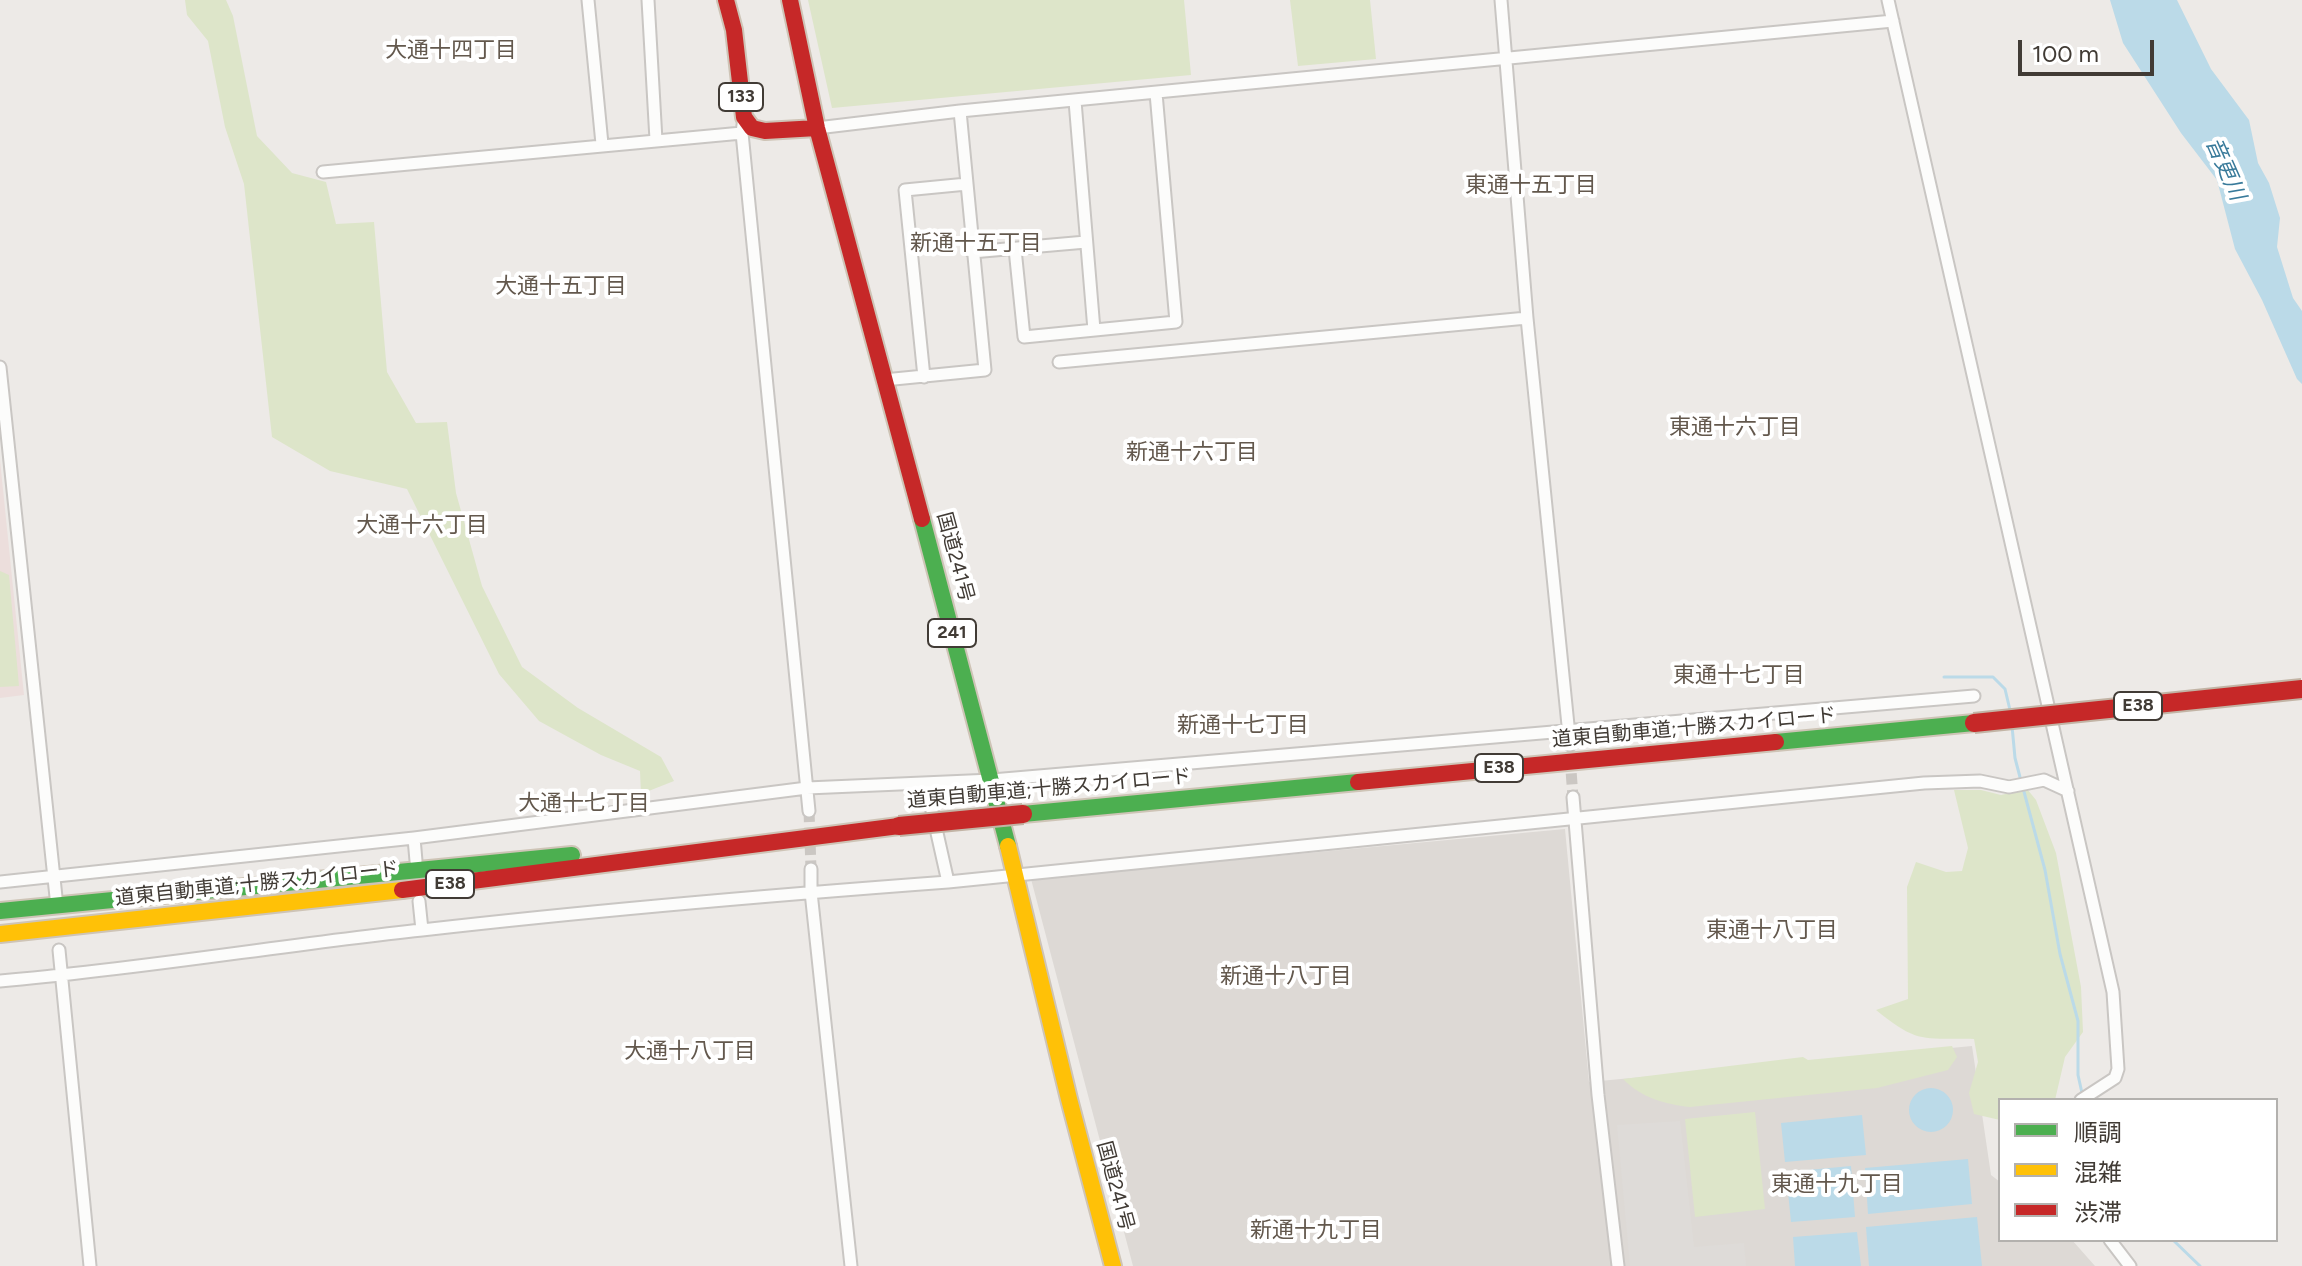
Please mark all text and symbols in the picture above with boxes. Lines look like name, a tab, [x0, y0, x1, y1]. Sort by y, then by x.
scale bar	[2022, 24, 2158, 74]
district label: 大通十四丁目	[385, 38, 517, 64]
text: 100 m	[2032, 39, 2099, 68]
road number: 133	[719, 83, 763, 111]
water label: 音更川	[2200, 133, 2250, 205]
district label: 東通十五丁目	[1465, 173, 1597, 199]
district label: 新通十五丁目	[910, 231, 1042, 257]
district label: 大通十五丁目	[495, 274, 627, 300]
district label: 東通十六丁目	[1669, 415, 1801, 441]
district label: 新通十六丁目	[1126, 440, 1258, 466]
street label: 国道241号	[932, 510, 978, 604]
district label: 大通十六丁目	[356, 513, 488, 539]
road number: 241	[928, 619, 976, 647]
district label: 東通十七丁目	[1673, 663, 1805, 689]
road number: E38	[2114, 692, 2162, 720]
street label: 道東自動車道;十勝スカイロード	[1551, 704, 1837, 752]
district label: 新通十七丁目	[1177, 713, 1309, 739]
road number: E38	[1475, 754, 1523, 782]
street label: 道東自動車道;十勝スカイロード	[906, 765, 1192, 813]
district label: 大通十七丁目	[518, 791, 650, 817]
street label: 道東自動車道;十勝スカイロード	[114, 857, 400, 911]
road number: E38	[426, 870, 474, 898]
district label: 東通十八丁目	[1706, 918, 1838, 944]
district label: 新通十八丁目	[1220, 964, 1352, 990]
district label: 大通十八丁目	[624, 1039, 756, 1065]
legend	[1998, 1098, 2278, 1242]
text: 順調	[2074, 1118, 2122, 1147]
street label: 国道241号	[1092, 1139, 1138, 1233]
text: 混雑	[2074, 1158, 2122, 1187]
district label: 東通十九丁目	[1771, 1172, 1903, 1198]
text: 渋滞	[2074, 1198, 2122, 1227]
district label: 新通十九丁目	[1250, 1218, 1382, 1244]

